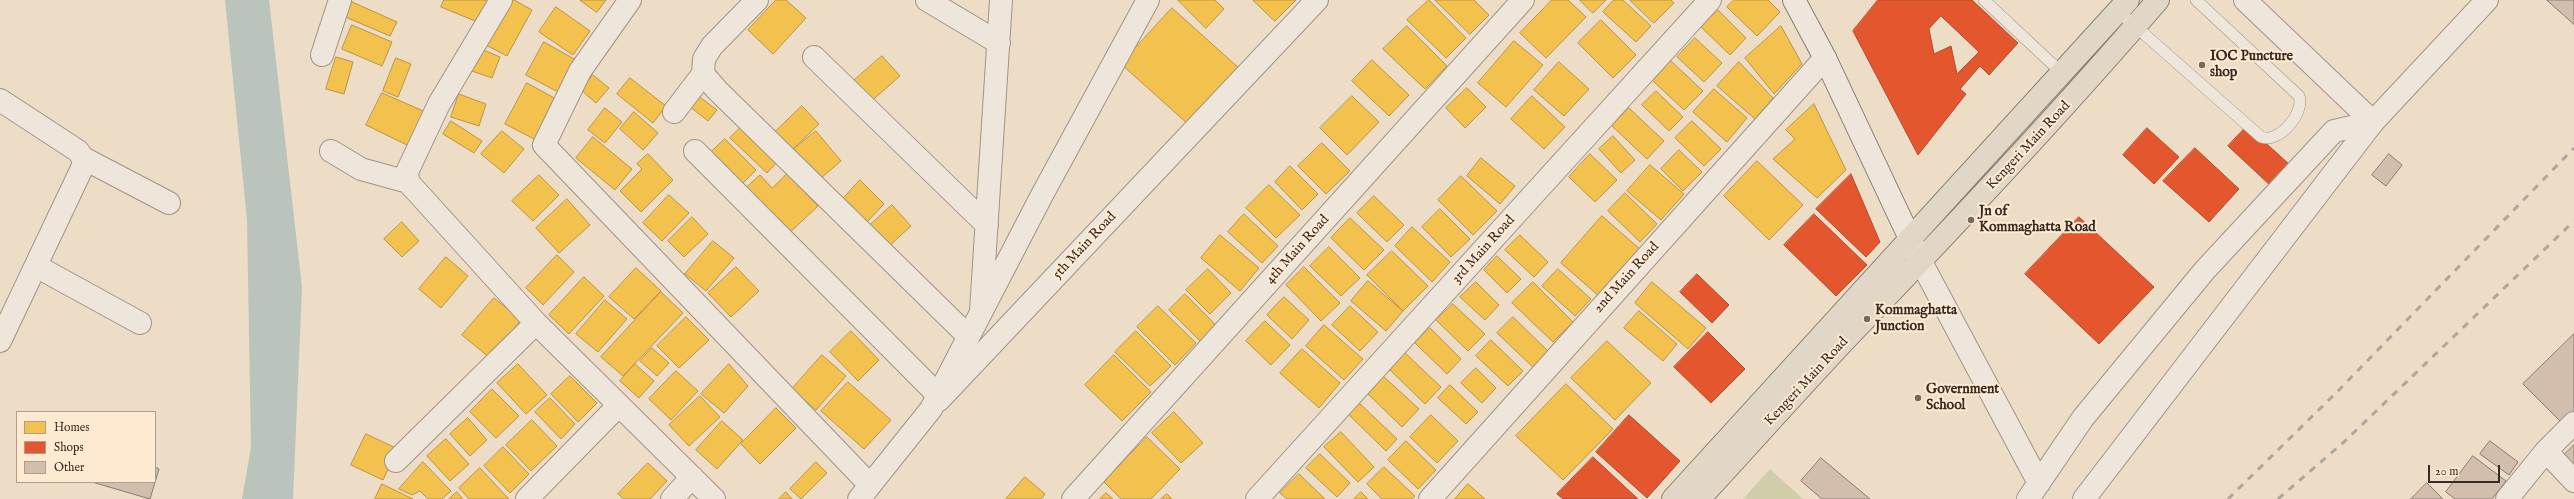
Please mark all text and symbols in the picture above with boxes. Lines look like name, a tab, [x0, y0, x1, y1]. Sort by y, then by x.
place label: IOC Puncture shop	[2210, 49, 2293, 82]
marker: IOC Puncture shop	[2197, 60, 2207, 70]
street label: Kengeri Main Road	[1984, 98, 2074, 194]
place label: Jn of Kommaghatta Road	[1979, 204, 2096, 236]
street label: 5th Main Road	[1050, 209, 1120, 283]
street label: 4th Main Road	[1263, 212, 1333, 288]
street label: 3rd Main Road	[1449, 212, 1519, 288]
marker: Jn of Kommaghatta Road	[1966, 215, 1976, 225]
street label: 2nd Main Road	[1591, 239, 1663, 317]
place label: Kommaghatta Junction	[1875, 303, 1957, 336]
marker: Kommaghatta Junction	[1862, 314, 1872, 324]
street label: Kengeri Main Road	[1762, 334, 1852, 430]
place label: Government School	[1926, 382, 1999, 414]
marker: Government School	[1913, 393, 1923, 403]
legend	[16, 411, 156, 483]
text: Homes	[54, 420, 90, 435]
text: Shops	[54, 440, 84, 455]
scale bar	[2430, 457, 2502, 483]
text: Other	[54, 460, 84, 475]
text: 20 m	[2435, 464, 2458, 479]

